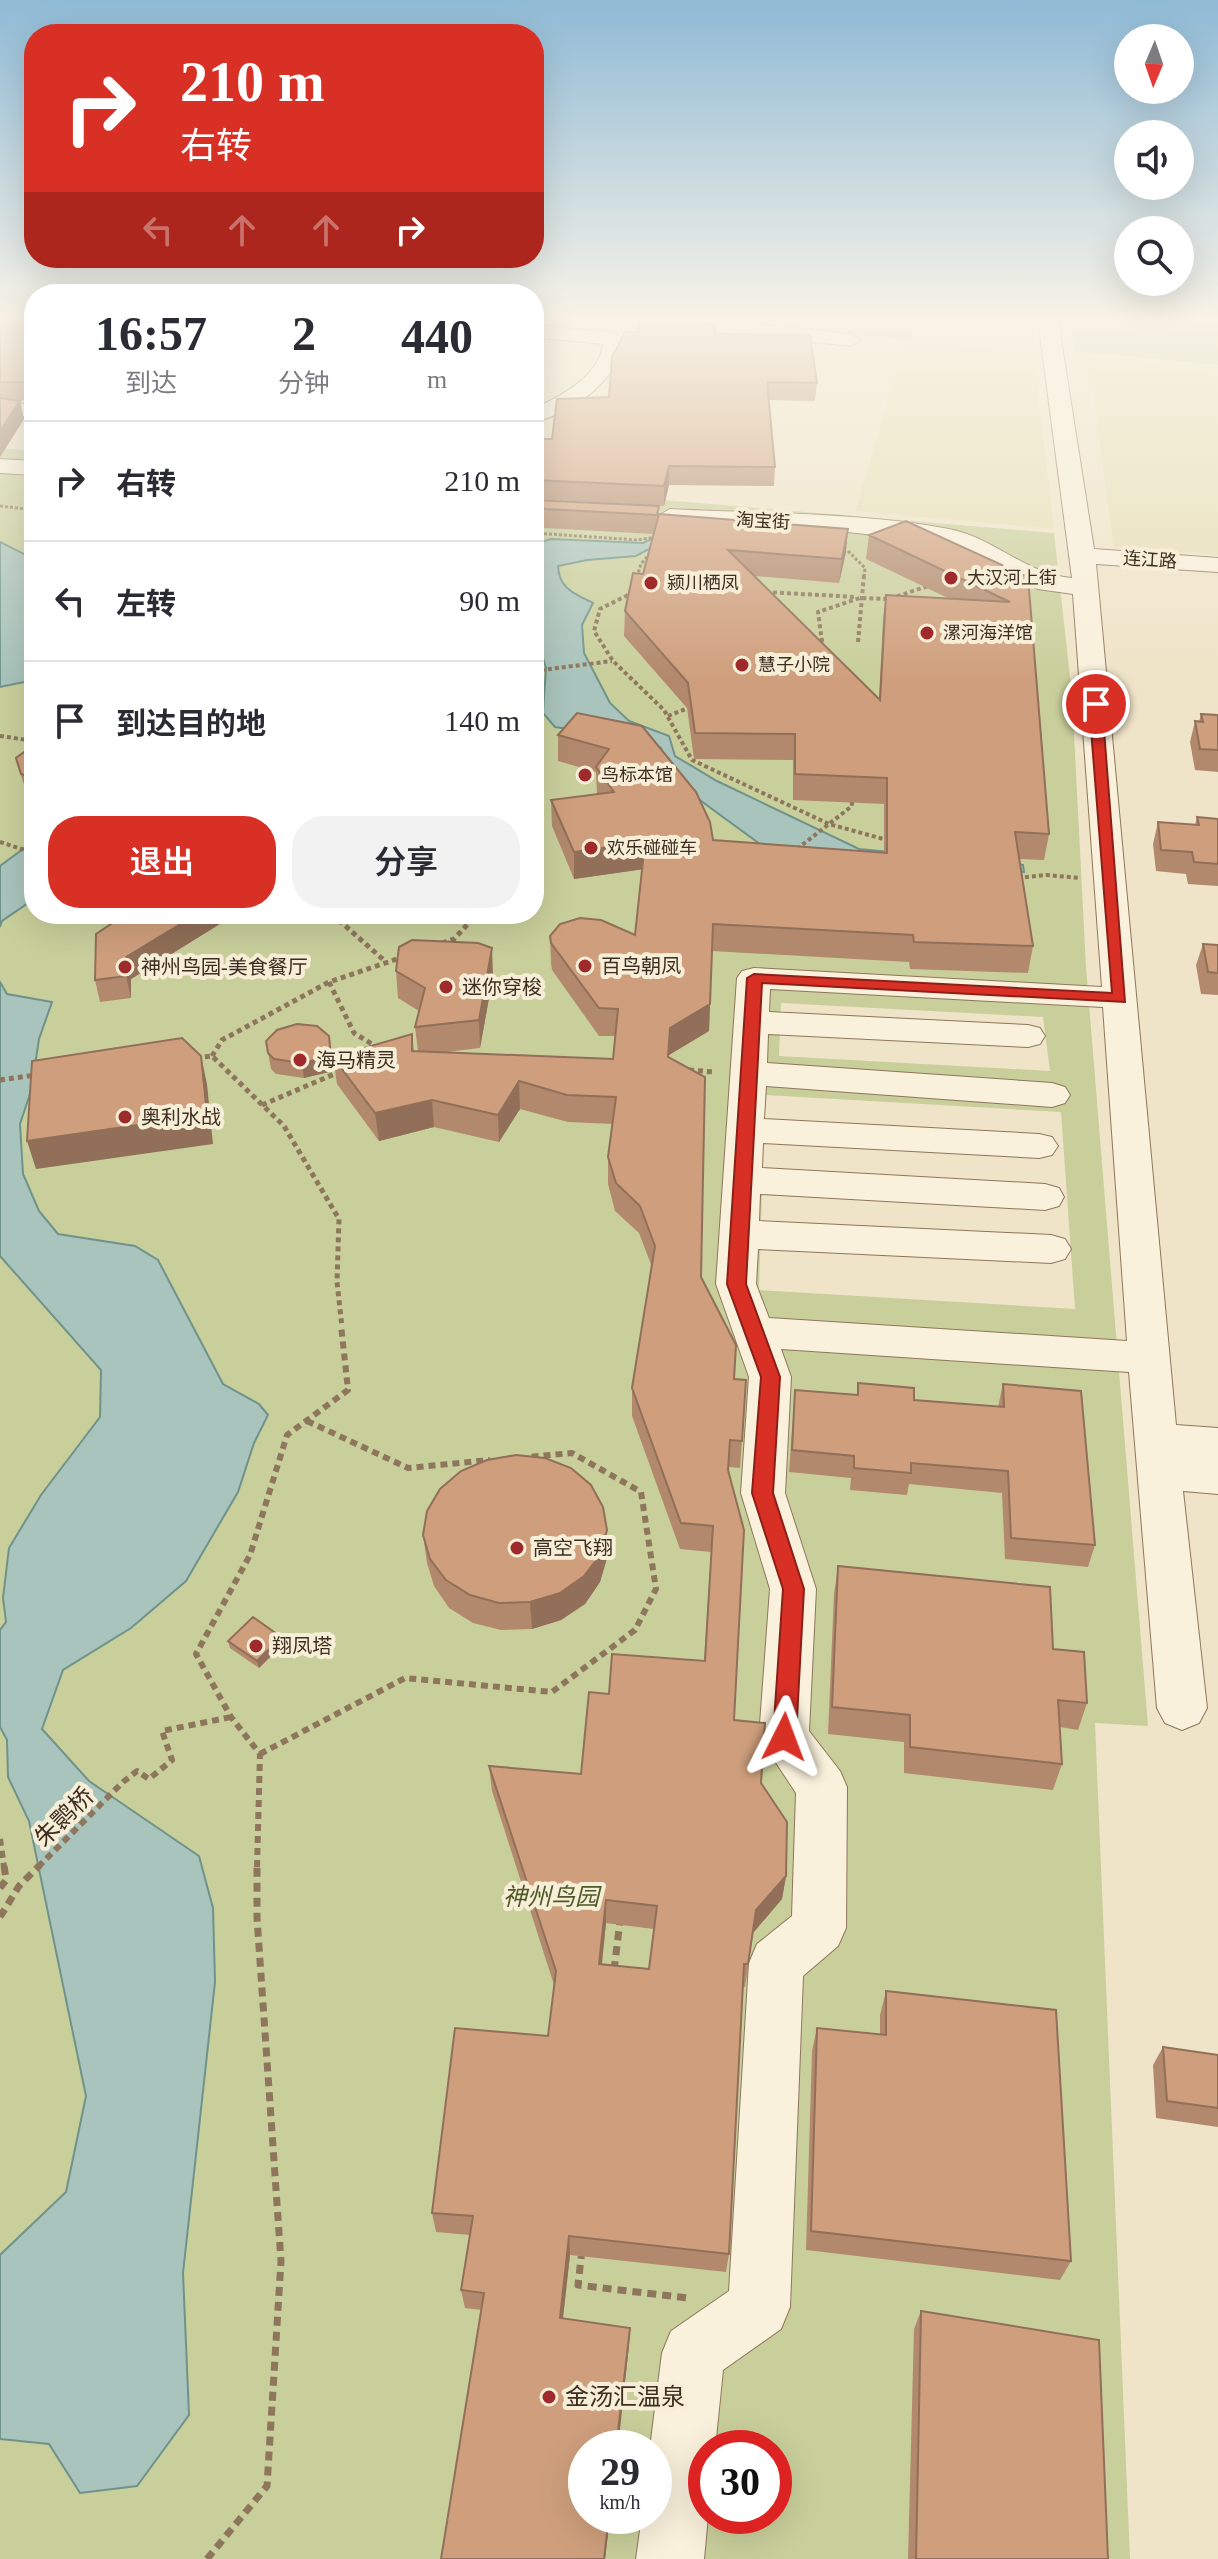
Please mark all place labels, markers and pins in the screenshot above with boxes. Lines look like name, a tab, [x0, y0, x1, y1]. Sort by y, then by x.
place label: 大汉河上街	[967, 568, 1057, 588]
marker: 大汉河上街	[942, 569, 960, 587]
place label: 颍川栖凤	[667, 573, 739, 593]
marker: 颍川栖凤	[642, 574, 660, 592]
place label: 漯河海洋馆	[943, 623, 1033, 643]
marker: 漯河海洋馆	[918, 624, 936, 642]
place label: 慧子小院	[758, 655, 830, 675]
marker: 慧子小院	[733, 656, 751, 674]
pin	[1062, 670, 1130, 738]
place label: 鸟标本馆	[601, 765, 673, 785]
marker: 鸟标本馆	[576, 766, 594, 784]
place label: 欢乐碰碰车	[607, 838, 697, 858]
marker: 欢乐碰碰车	[582, 839, 600, 857]
place label: 百鸟朝凤	[601, 955, 681, 977]
place label: 神州鸟园-美食餐厅	[141, 956, 308, 978]
marker: 百鸟朝凤	[576, 957, 594, 975]
marker: 神州鸟园-美食餐厅	[116, 958, 134, 976]
place label: 迷你穿梭	[462, 976, 542, 998]
marker: 迷你穿梭	[437, 978, 455, 996]
place label: 海马精灵	[316, 1049, 396, 1071]
marker: 海马精灵	[291, 1051, 309, 1069]
place label: 奥利水战	[141, 1106, 221, 1128]
marker: 奥利水战	[116, 1108, 134, 1126]
place label: 高空飞翔	[533, 1537, 613, 1559]
marker: 高空飞翔	[508, 1539, 526, 1557]
place label: 翔凤塔	[272, 1635, 332, 1657]
marker: 翔凤塔	[247, 1637, 265, 1655]
place label: 金汤汇温泉	[565, 2384, 685, 2410]
marker: 金汤汇温泉	[540, 2388, 558, 2406]

